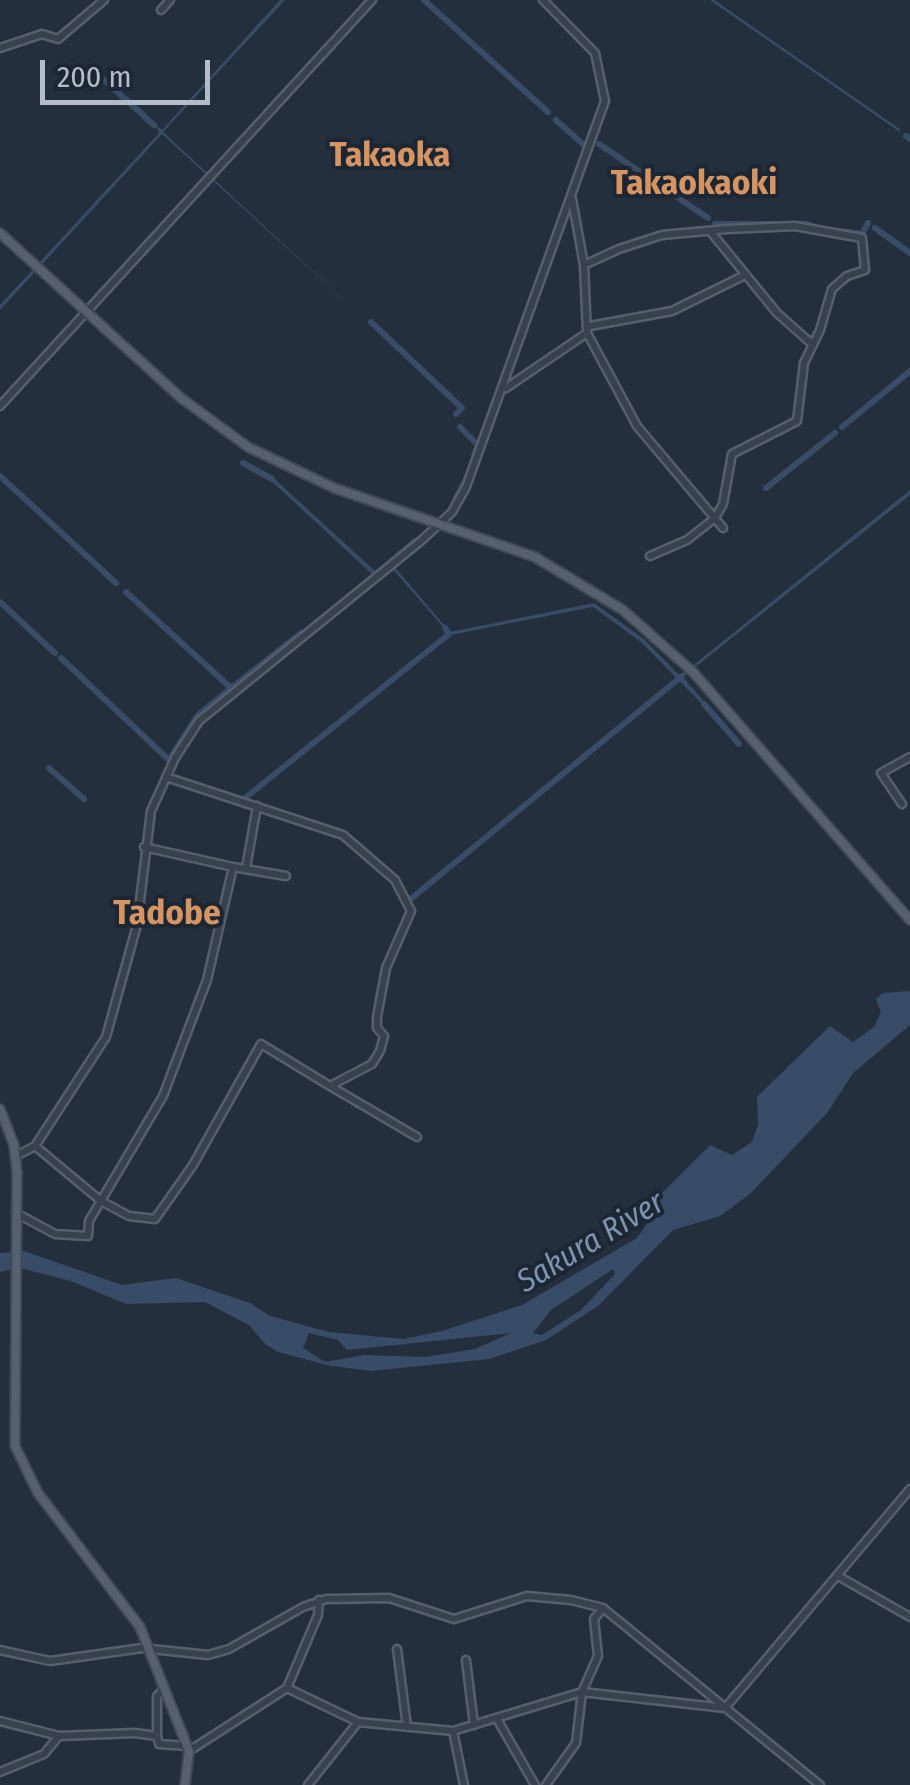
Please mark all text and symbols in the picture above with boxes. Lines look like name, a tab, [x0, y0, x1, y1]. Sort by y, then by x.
scale bar	[45, 40, 215, 102]
text: 200 m	[57, 59, 132, 95]
district label: Takaoka	[330, 135, 450, 177]
district label: Takaokaoki	[611, 163, 777, 205]
district label: Tadobe	[113, 893, 221, 935]
water label: Sakura River	[511, 1184, 671, 1302]

